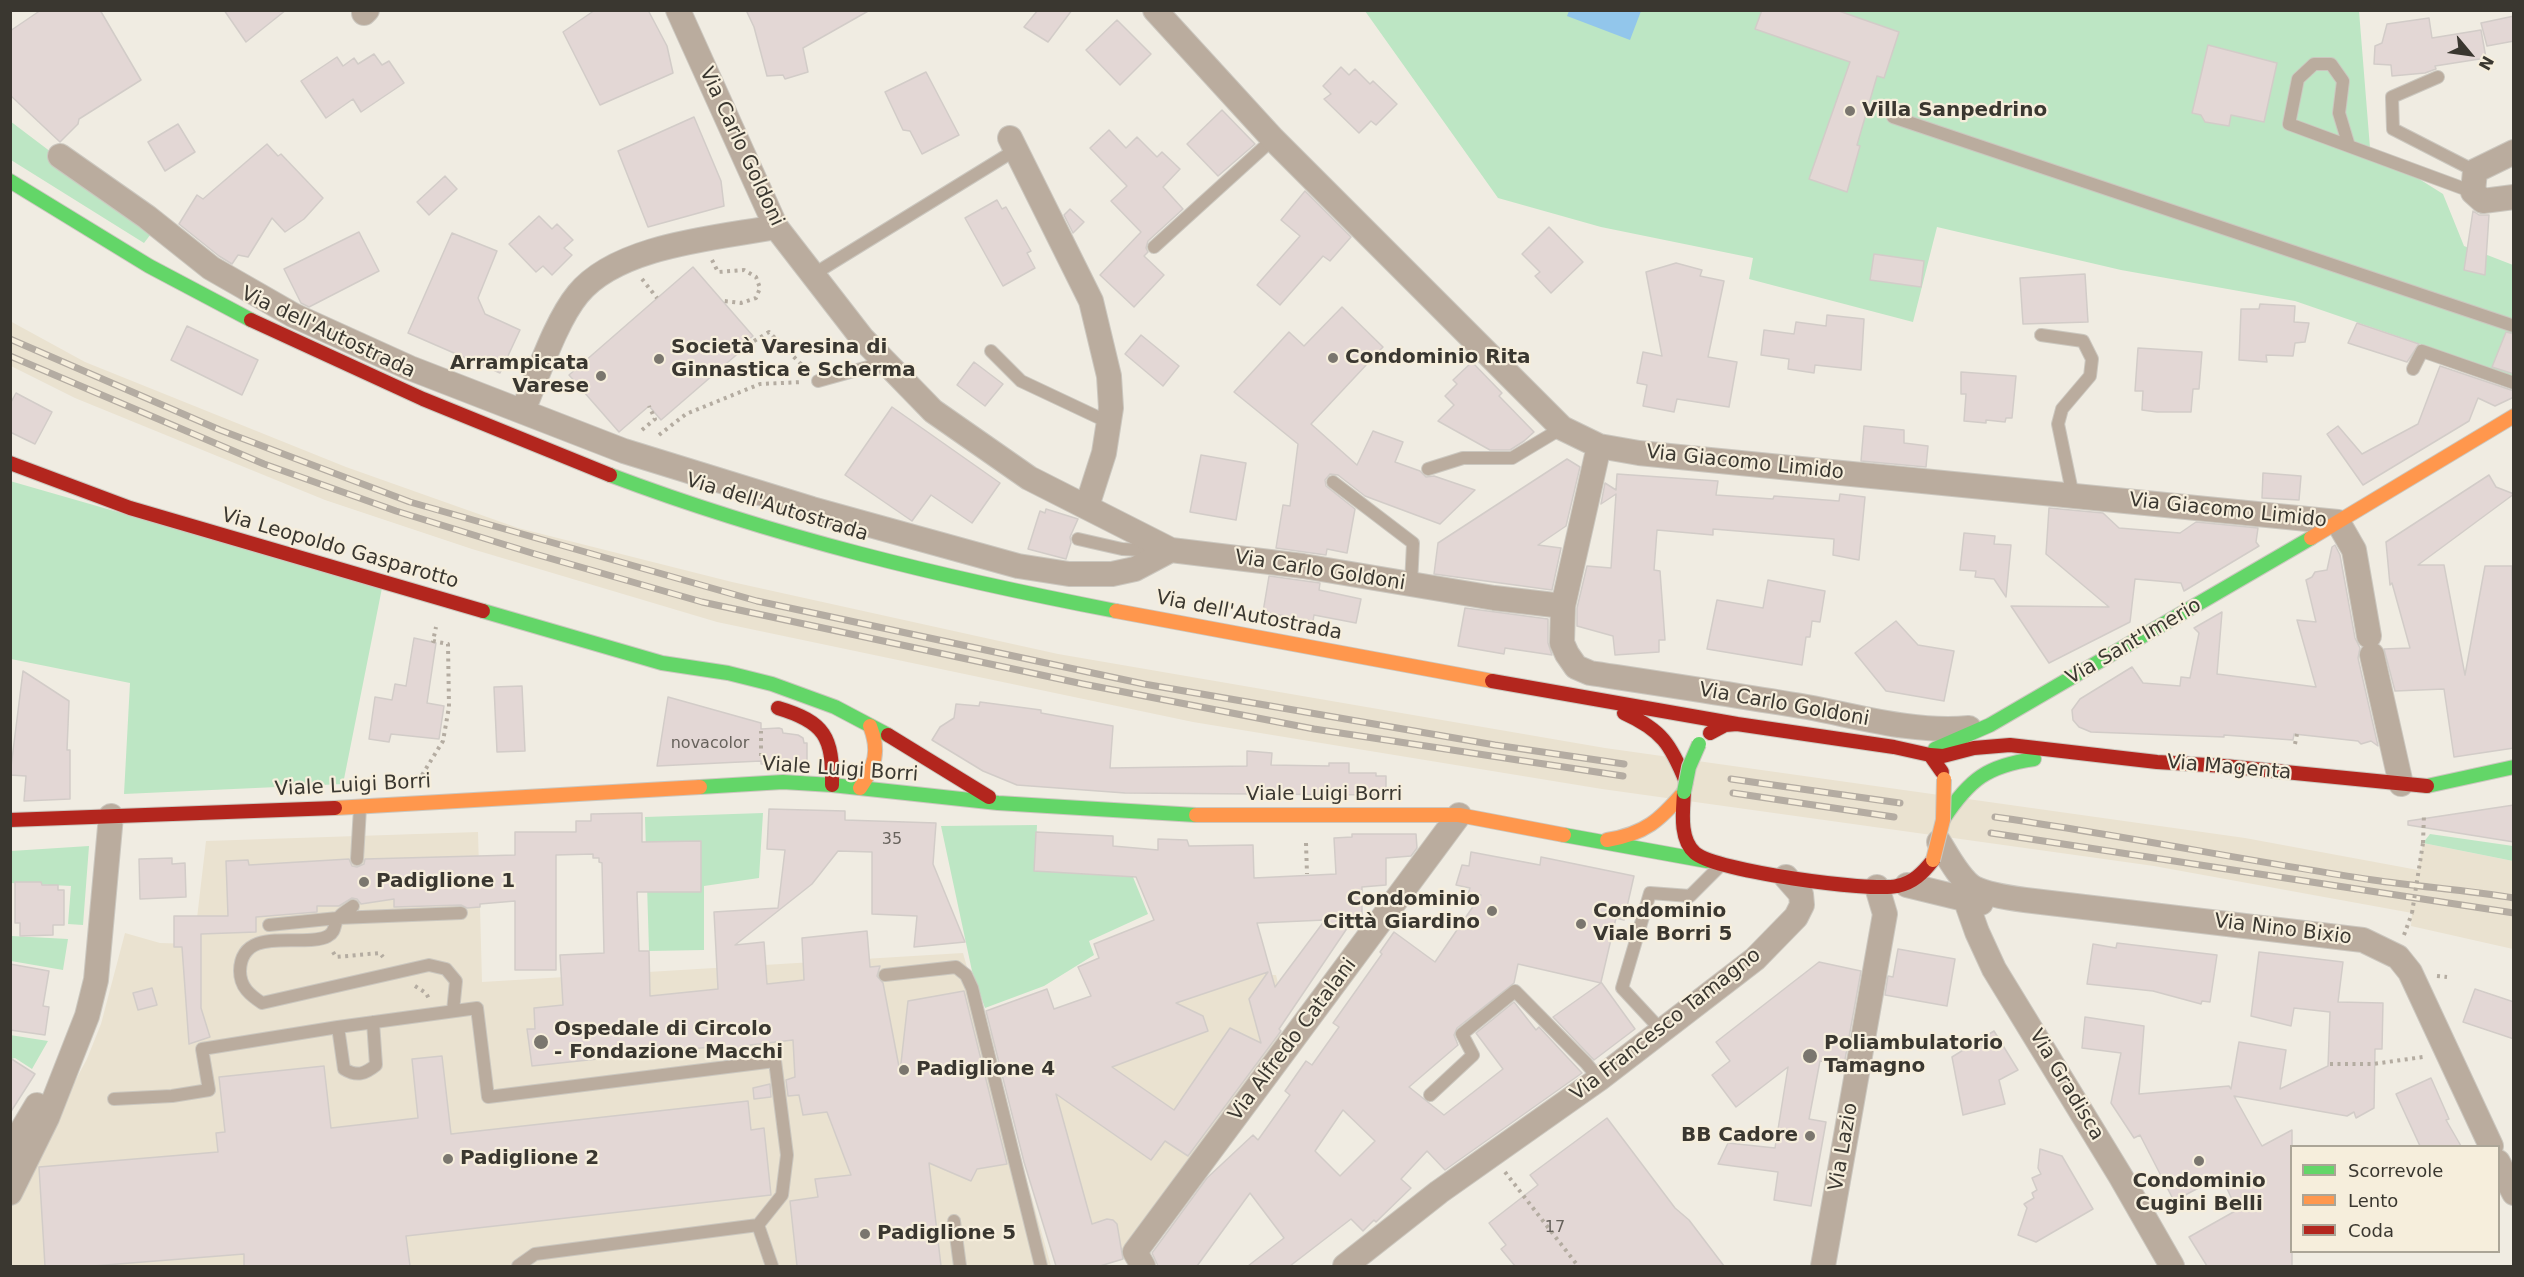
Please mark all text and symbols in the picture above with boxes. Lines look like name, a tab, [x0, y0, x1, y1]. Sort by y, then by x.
north arrow	[2440, 24, 2500, 84]
text: N	[2475, 53, 2498, 73]
street label: Via Carlo Goldoni	[694, 64, 788, 230]
place label: Villa Sanpedrino	[1862, 99, 2047, 123]
marker: Villa Sanpedrino	[1843, 104, 1857, 118]
street label: Via dell'Autostrada	[237, 282, 419, 384]
place label: Società Varesina di Ginnastica e Scherma	[671, 336, 916, 383]
place label: Condominio Rita	[1345, 346, 1531, 370]
marker: Condominio Rita	[1326, 351, 1340, 365]
place label: Arrampicata Varese	[450, 352, 589, 399]
marker: Società Varesina di Ginnastica e Scherma	[652, 352, 666, 366]
marker: Arrampicata Varese	[594, 369, 608, 383]
street label: Via Giacomo Limido	[1645, 441, 1845, 485]
street label: Via dell'Autostrada	[683, 469, 871, 547]
street label: Via Giacomo Limido	[2128, 489, 2328, 533]
street label: Via Leopoldo Gasparotto	[219, 504, 461, 594]
street label: Via Carlo Goldoni	[1233, 546, 1407, 596]
street label: Via dell'Autostrada	[1154, 586, 1344, 646]
street label: Via Sant'Imerio	[2062, 594, 2206, 690]
street label: Via Carlo Goldoni	[1697, 678, 1871, 732]
house number: novacolor	[671, 734, 749, 754]
street label: Via Magenta	[2166, 751, 2292, 785]
street label: Viale Luigi Borri	[761, 753, 919, 787]
street label: Viale Luigi Borri	[274, 770, 432, 802]
street label: Viale Luigi Borri	[1246, 783, 1402, 807]
house number: 35	[882, 830, 902, 850]
place label: Padiglione 1	[376, 870, 515, 894]
marker: Padiglione 1	[357, 875, 371, 889]
place label: Condominio Città Giardino	[1323, 888, 1480, 935]
place label: Condominio Viale Borri 5	[1593, 900, 1732, 947]
marker: Condominio Città Giardino	[1485, 904, 1499, 918]
street label: Via Nino Bixio	[2213, 910, 2353, 950]
marker: Condominio Viale Borri 5	[1574, 917, 1588, 931]
street label: Via Francesco Tamagno	[1566, 943, 1766, 1107]
street label: Via Alfredo Catalani	[1224, 954, 1362, 1126]
place label: Ospedale di Circolo - Fondazione Macchi	[554, 1018, 783, 1065]
street label: Via Gradisca	[2023, 1025, 2109, 1145]
place label: Poliambulatorio Tamagno	[1824, 1032, 2003, 1079]
marker: Ospedale di Circolo - Fondazione Macchi	[532, 1033, 550, 1051]
marker: Poliambulatorio Tamagno	[1801, 1047, 1819, 1065]
place label: Padiglione 4	[916, 1058, 1055, 1082]
marker: Padiglione 4	[897, 1063, 911, 1077]
street label: Via Lazio	[1824, 1101, 1864, 1193]
place label: BB Cadore	[1681, 1124, 1798, 1148]
marker: BB Cadore	[1803, 1129, 1817, 1143]
legend	[2290, 1145, 2500, 1253]
place label: Padiglione 2	[460, 1147, 599, 1171]
marker: Padiglione 2	[441, 1152, 455, 1166]
marker: Condominio Cugini Belli	[2192, 1154, 2206, 1168]
text: Scorrevole	[2348, 1160, 2443, 1181]
place label: Condominio Cugini Belli	[2132, 1170, 2266, 1217]
text: Lento	[2348, 1190, 2398, 1211]
house number: 17	[1545, 1218, 1565, 1238]
text: Coda	[2348, 1220, 2394, 1241]
place label: Padiglione 5	[877, 1222, 1016, 1246]
marker: Padiglione 5	[858, 1227, 872, 1241]

